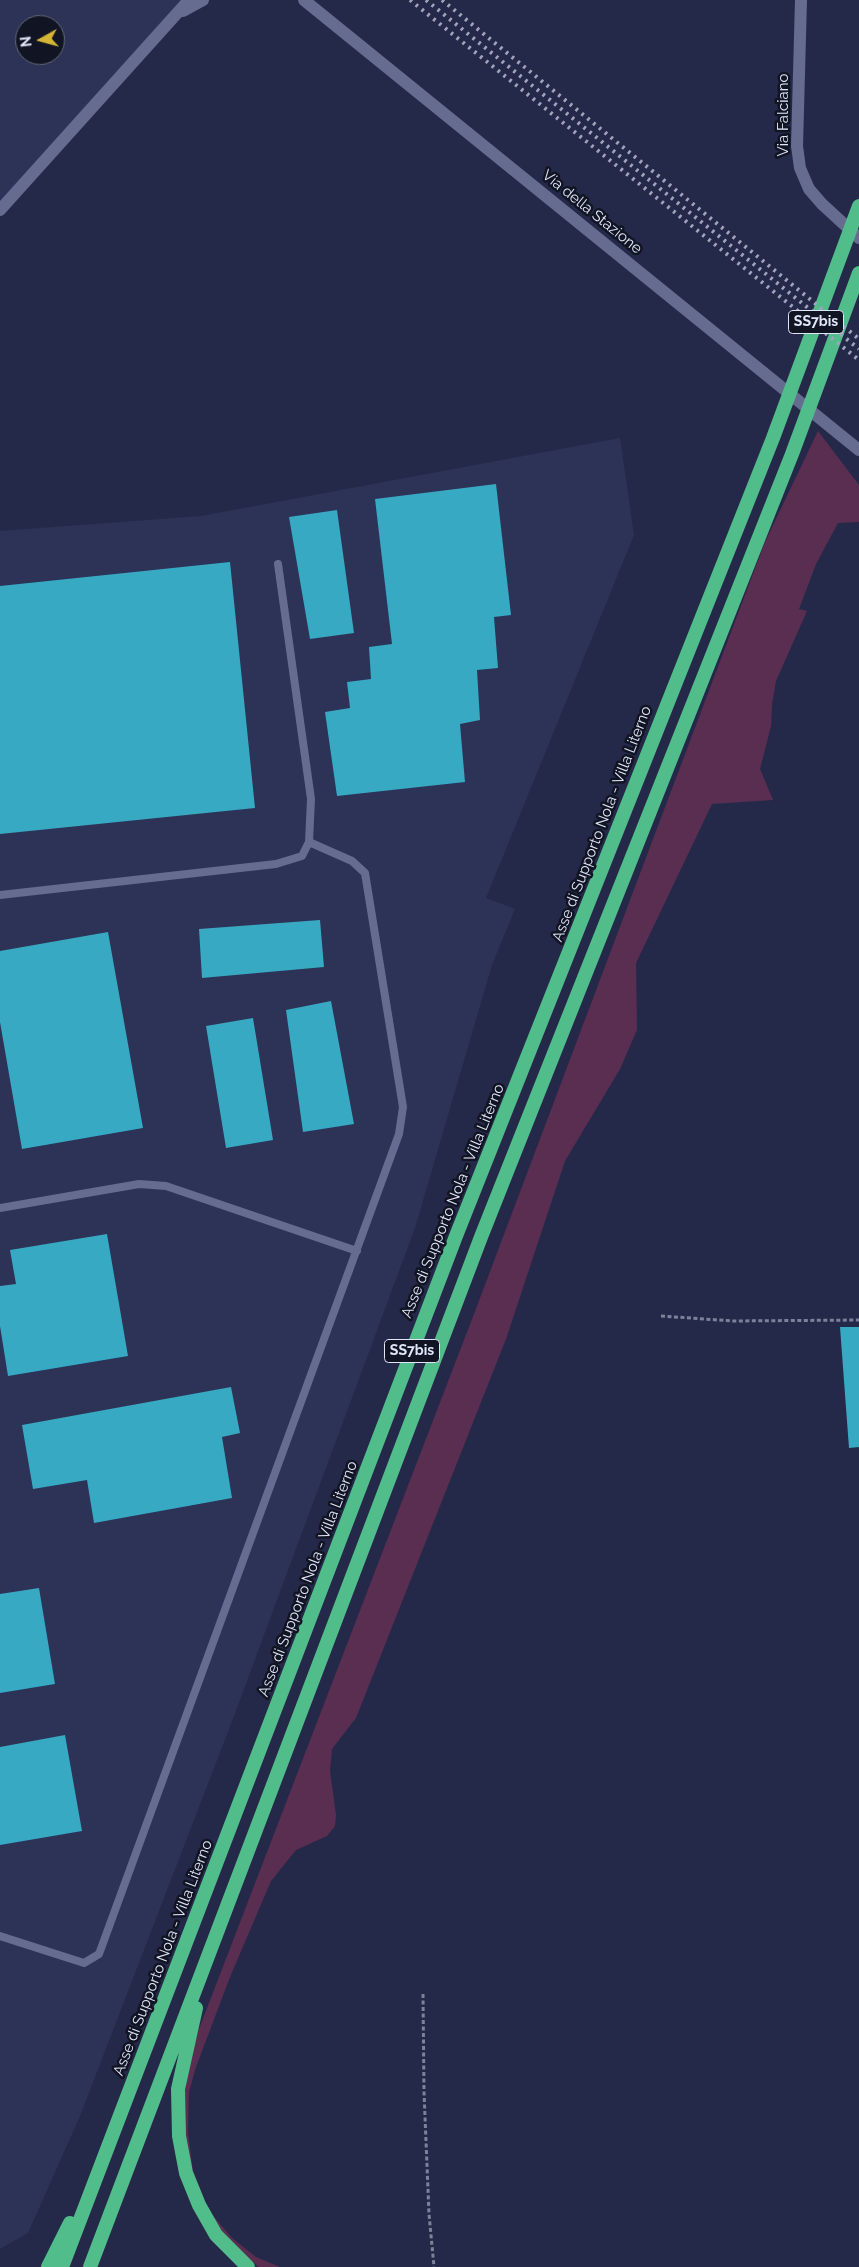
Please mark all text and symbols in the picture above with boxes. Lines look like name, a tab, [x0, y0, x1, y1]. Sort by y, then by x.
north arrow	[15, 15, 65, 65]
text: N	[18, 35, 35, 48]
street label: Via Falciano	[774, 74, 792, 156]
street label: Via della Stazione	[539, 166, 645, 258]
road number: SS7bis	[788, 311, 844, 334]
street label: Asse di Supporto Nola - Villa Literno	[549, 704, 655, 944]
street label: Asse di Supporto Nola - Villa Literno	[398, 1081, 508, 1321]
road number: SS7bis	[384, 1340, 440, 1362]
street label: Asse di Supporto Nola - Villa Literno	[255, 1459, 361, 1699]
street label: Asse di Supporto Nola - Villa Literno	[110, 1838, 216, 2078]

